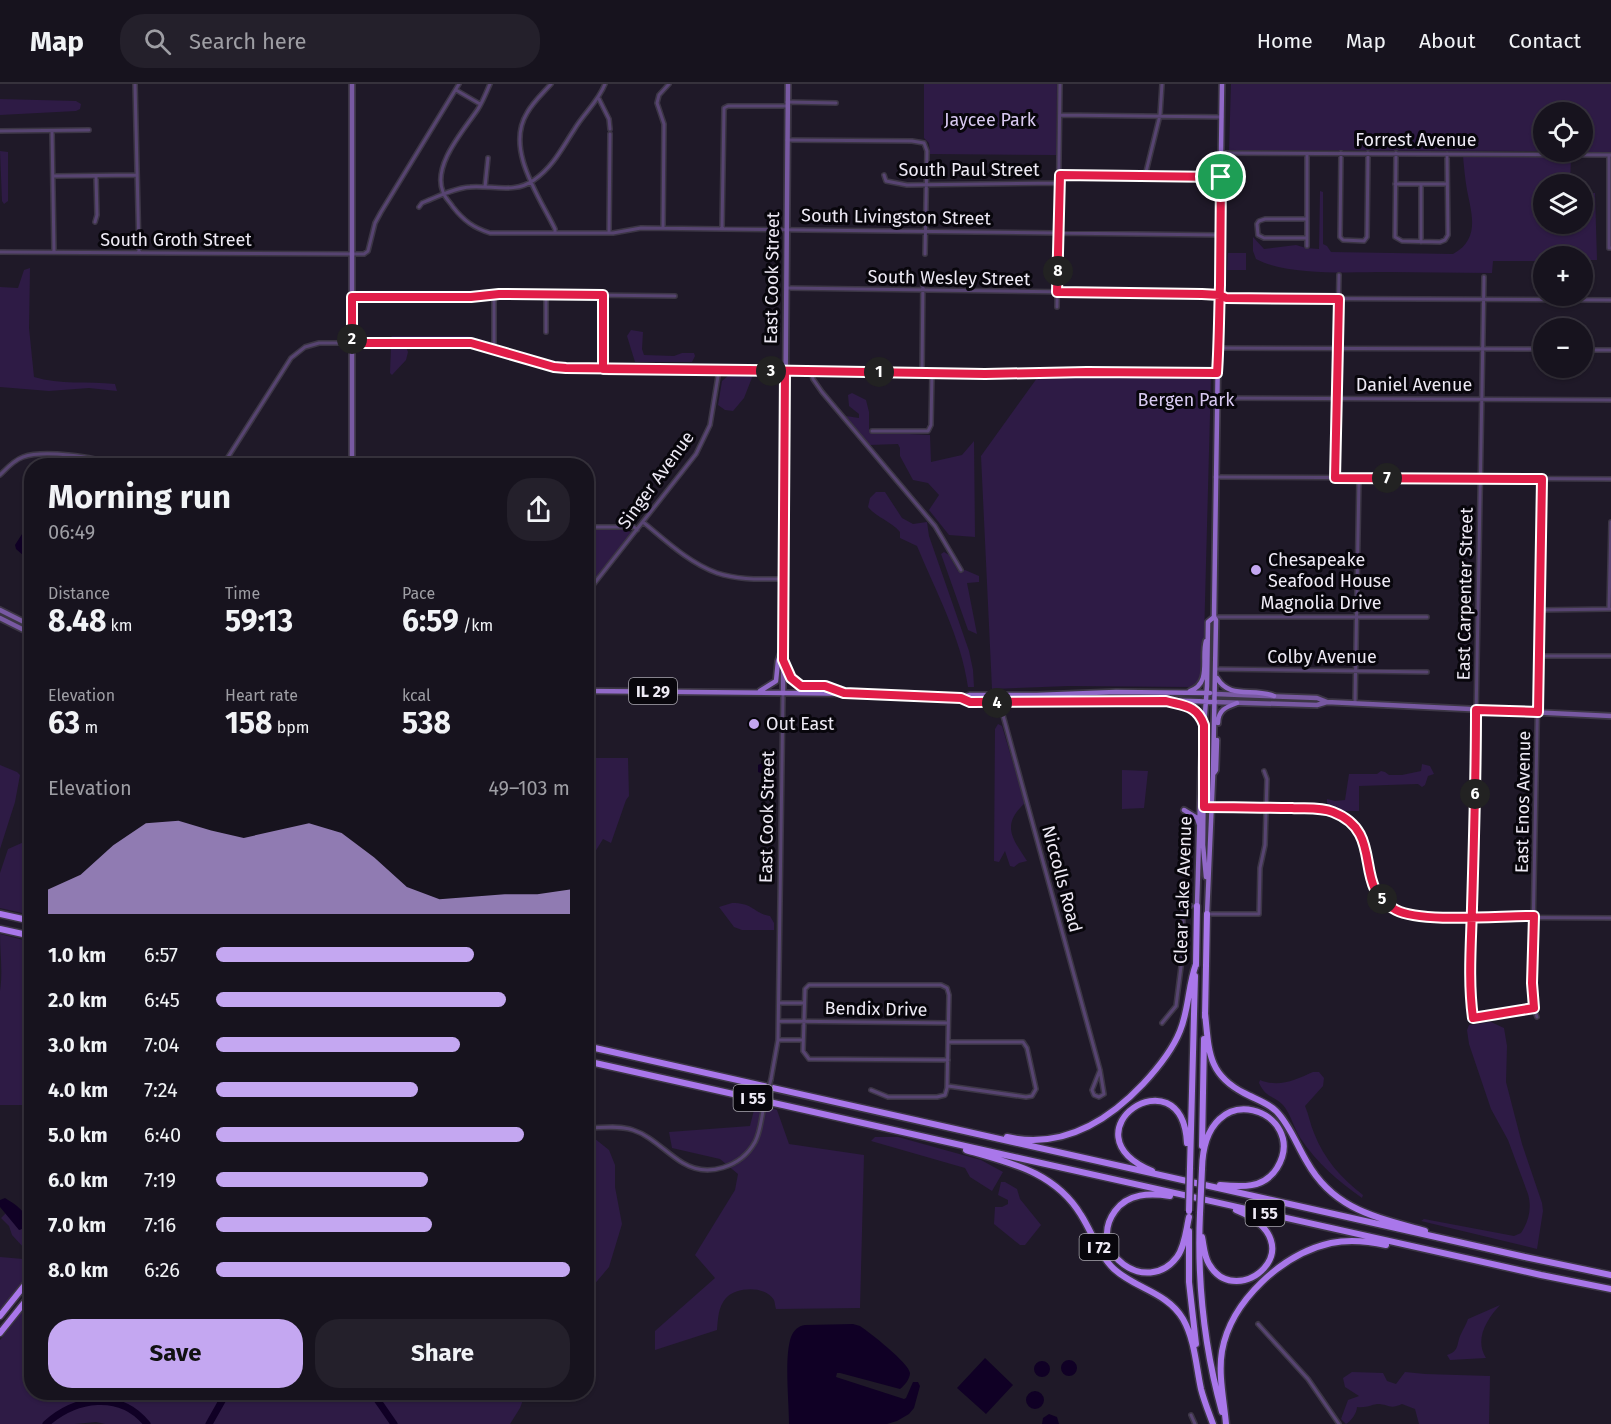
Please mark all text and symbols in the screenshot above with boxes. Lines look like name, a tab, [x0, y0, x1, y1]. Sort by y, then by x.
search box	[120, 14, 540, 68]
text: Map	[30, 25, 84, 58]
icon: search	[141, 25, 174, 58]
text: Search here	[189, 28, 307, 55]
text: Home	[1257, 28, 1313, 54]
text: Map	[1346, 28, 1386, 54]
text: About	[1419, 28, 1476, 54]
text: Contact	[1509, 28, 1581, 54]
map controls	[1533, 102, 1593, 378]
button: locate	[1533, 102, 1593, 162]
park label: Jaycee Park	[944, 109, 1037, 131]
street label: Forrest Avenue	[1355, 129, 1477, 151]
pin	[1195, 151, 1246, 202]
street label: South Paul Street	[898, 159, 1040, 181]
icon: arrive	[1204, 160, 1237, 193]
button: layers	[1533, 174, 1593, 234]
street label: South Livingston Street	[801, 204, 992, 230]
street label: East Cook Street	[760, 211, 784, 344]
street label: South Groth Street	[100, 229, 252, 251]
button: +	[1533, 246, 1593, 306]
pin: 8	[1043, 256, 1073, 286]
text: 8	[1053, 261, 1063, 280]
street label: South Wesley Street	[867, 266, 1031, 290]
button: −	[1533, 318, 1593, 378]
pin: 2	[337, 324, 367, 354]
text: 2	[348, 329, 356, 348]
pin: 3	[756, 356, 786, 386]
pin: 1	[864, 357, 894, 387]
text: 3	[767, 361, 775, 380]
text: 1	[875, 362, 883, 381]
street label: Daniel Avenue	[1356, 374, 1472, 396]
park label: Bergen Park	[1137, 389, 1235, 411]
street label: Singer Avenue	[613, 427, 699, 533]
pin: 7	[1372, 463, 1402, 493]
text: 7	[1383, 468, 1391, 487]
text: Morning run	[48, 477, 231, 517]
button: share	[507, 478, 570, 541]
street label: East Carpenter Street	[1452, 507, 1478, 681]
text: 06:49	[48, 520, 95, 544]
place label: Chesapeake Seafood House	[1268, 549, 1391, 592]
marker: Chesapeake Seafood House	[1249, 563, 1263, 577]
text: Distance	[48, 584, 110, 603]
text: Time	[225, 584, 260, 603]
text: Pace	[402, 584, 435, 603]
street label: Magnolia Drive	[1260, 592, 1382, 614]
text: 8.48	[48, 603, 106, 639]
text: 59:13	[225, 603, 293, 639]
text: 6:59	[402, 603, 459, 639]
text: km	[106, 616, 133, 635]
text: /km	[459, 616, 493, 635]
street label: Colby Avenue	[1267, 646, 1377, 668]
road number: IL 29	[629, 678, 677, 704]
text: Elevation	[48, 686, 115, 705]
text: Heart rate	[225, 686, 298, 705]
text: kcal	[402, 686, 431, 705]
pin: 4	[982, 688, 1012, 718]
text: 4	[992, 693, 1002, 712]
text: 63	[48, 705, 80, 741]
text: 158	[225, 705, 272, 741]
text: 538	[402, 705, 451, 741]
place label: Out East	[766, 713, 835, 735]
marker: Out East	[747, 717, 761, 731]
text: m	[80, 718, 98, 737]
text: bpm	[272, 718, 309, 737]
street label: East Enos Avenue	[1511, 731, 1535, 873]
street label: East Cook Street	[755, 750, 779, 883]
text: Elevation	[48, 776, 132, 800]
text: 49–103 m	[488, 776, 570, 800]
pin: 6	[1460, 779, 1490, 809]
text: 6	[1470, 784, 1480, 803]
street label: Clear Lake Avenue	[1169, 816, 1197, 964]
street label: Niccolls Road	[1037, 823, 1087, 935]
pin: 5	[1367, 884, 1397, 914]
text: 5	[1378, 889, 1386, 908]
text: 1.0 km	[48, 943, 106, 967]
text: 6:57	[144, 943, 178, 967]
text: 2.0 km	[48, 988, 107, 1012]
text: 6:45	[144, 988, 180, 1012]
street label: Bendix Drive	[824, 997, 928, 1021]
text: 3.0 km	[48, 1033, 107, 1057]
text: 7:04	[144, 1033, 179, 1057]
text: 4.0 km	[48, 1078, 108, 1102]
text: 7:24	[144, 1078, 178, 1102]
road number: I 55	[734, 1085, 772, 1111]
text: 5.0 km	[48, 1123, 108, 1147]
text: 6:40	[144, 1123, 181, 1147]
text: 6.0 km	[48, 1168, 108, 1192]
text: 7:19	[144, 1168, 176, 1192]
road number: I 55	[1246, 1200, 1284, 1226]
text: 7.0 km	[48, 1213, 106, 1237]
text: 7:16	[144, 1213, 176, 1237]
road number: I 72	[1080, 1234, 1118, 1260]
text: 8.0 km	[48, 1258, 109, 1282]
text: 6:26	[144, 1258, 180, 1282]
button: Save	[48, 1319, 303, 1388]
button: Share	[315, 1319, 570, 1388]

